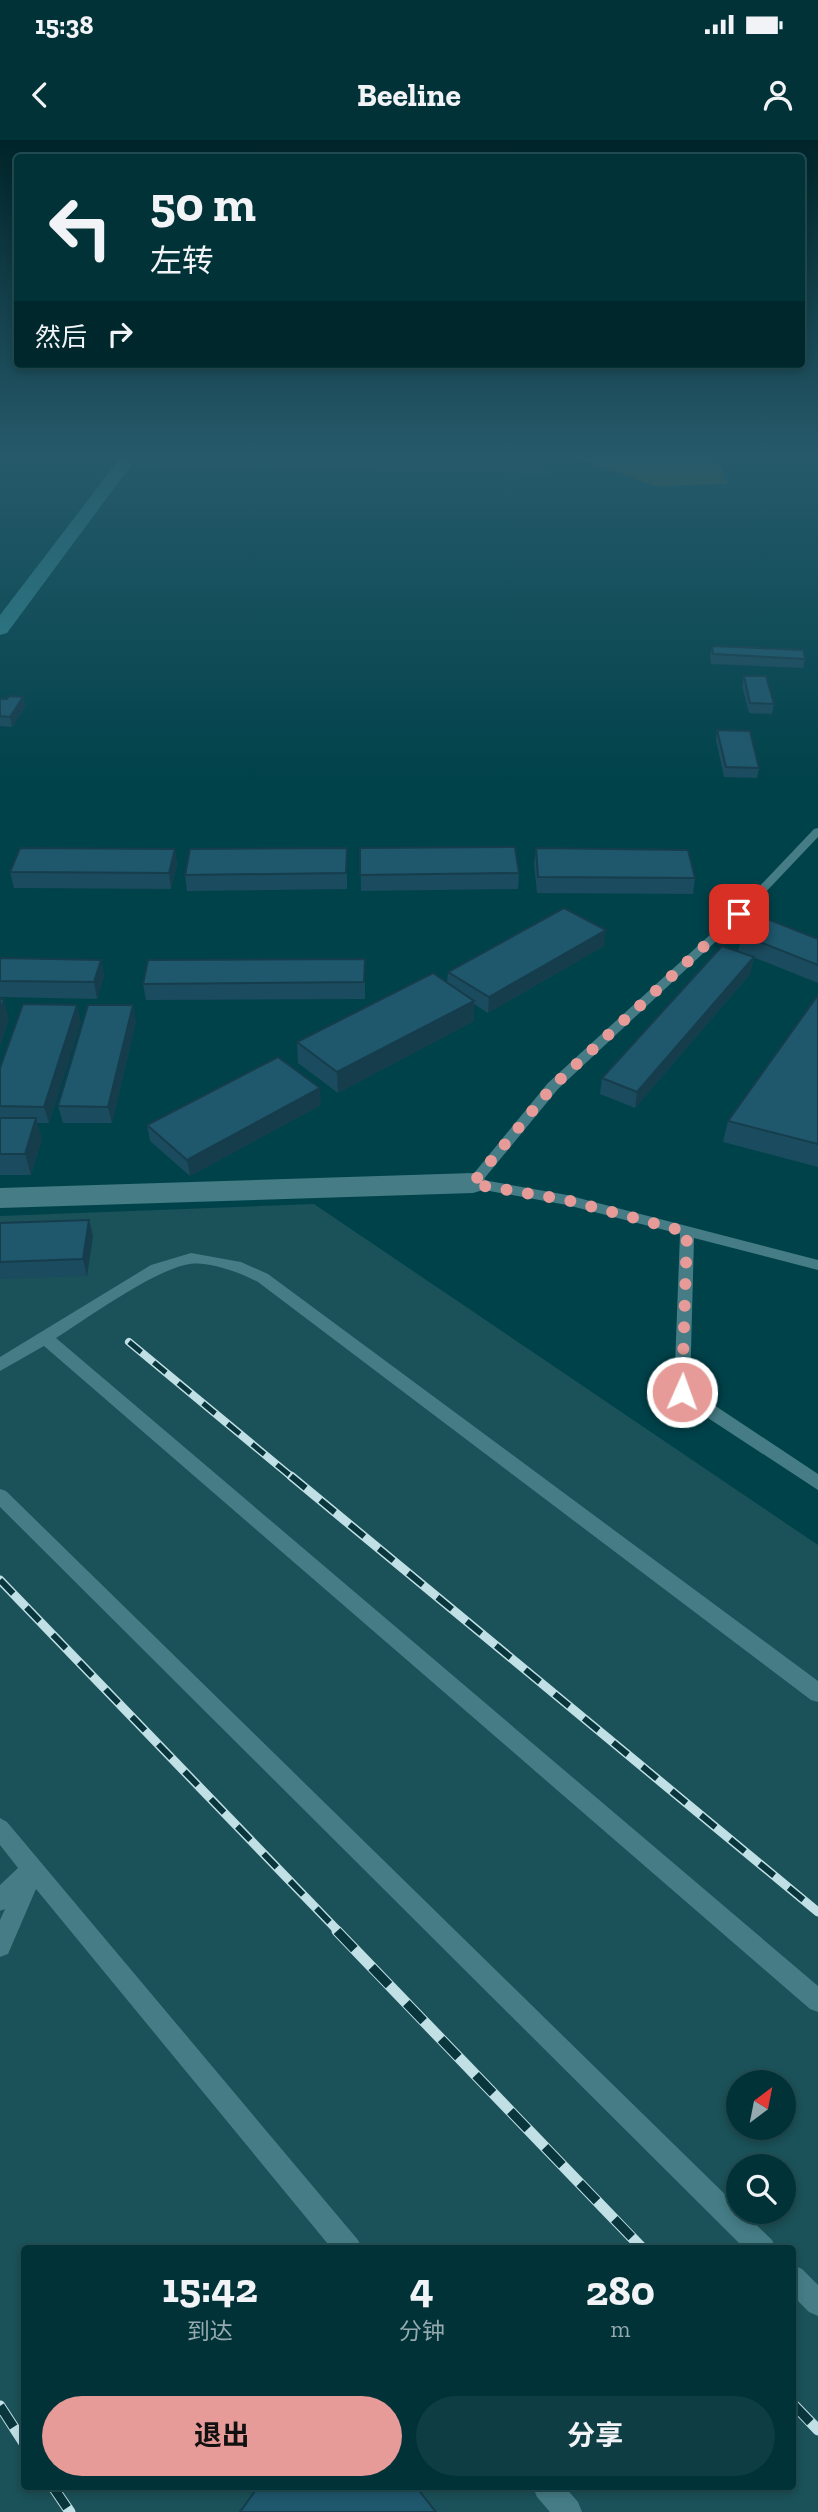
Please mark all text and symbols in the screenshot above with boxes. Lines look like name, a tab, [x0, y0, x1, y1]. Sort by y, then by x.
text: 15:38	[35, 9, 93, 41]
icon: back	[21, 76, 59, 114]
text: Beeline	[357, 76, 461, 114]
icon: person	[759, 76, 797, 114]
text: 50 m	[150, 175, 256, 234]
icon: left	[35, 182, 126, 273]
text: 左转	[150, 242, 214, 280]
icon: right	[101, 315, 139, 353]
text: 然后	[35, 321, 87, 353]
pin	[709, 884, 769, 944]
icon: arrive	[720, 895, 758, 933]
position arrow	[645, 1355, 719, 1429]
north arrow	[726, 2070, 796, 2140]
map controls	[726, 2070, 796, 2224]
button: search	[726, 2154, 796, 2224]
text: 15:42	[162, 2262, 258, 2313]
text: 4	[410, 2262, 434, 2313]
text: 280	[586, 2265, 655, 2316]
text: m	[610, 2315, 630, 2343]
text: 到达	[187, 2317, 233, 2345]
text: 分钟	[399, 2317, 445, 2345]
button: 退出	[42, 2396, 402, 2476]
button: 分享	[416, 2396, 775, 2476]

